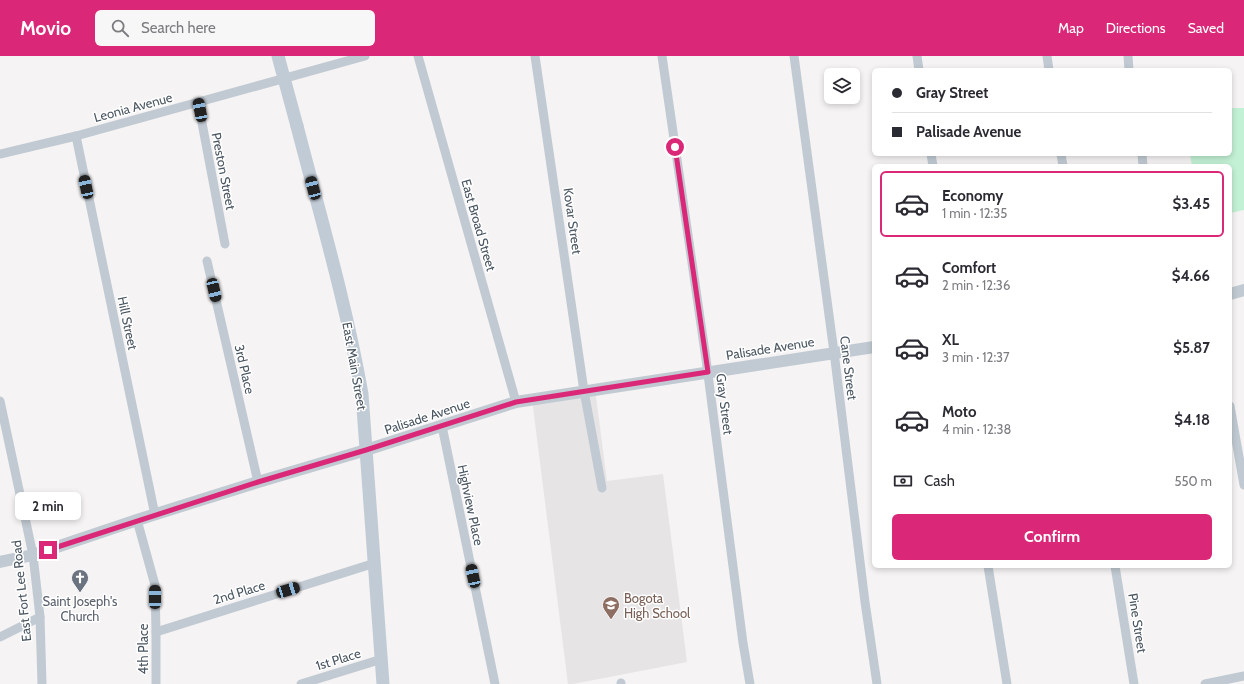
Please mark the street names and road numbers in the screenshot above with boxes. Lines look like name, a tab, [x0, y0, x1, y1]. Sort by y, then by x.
street label: Leonia Avenue	[92, 89, 174, 125]
street label: Preston Street	[209, 131, 239, 212]
street label: East Broad Street	[458, 177, 500, 273]
street label: Kovar Street	[560, 187, 586, 256]
street label: Hill Street	[115, 295, 142, 352]
street label: East Main Street	[339, 321, 371, 412]
street label: Palisade Avenue	[725, 333, 816, 363]
street label: Cane Street	[837, 335, 861, 402]
street label: 3rd Place	[232, 343, 259, 396]
street label: Gray Street	[713, 372, 737, 436]
street label: Palisade Avenue	[382, 395, 472, 437]
street label: Highview Place	[455, 463, 487, 547]
street label: East Fort Lee Road	[8, 540, 34, 642]
street label: 2nd Place	[211, 576, 267, 607]
street label: Pine Street	[1125, 592, 1151, 655]
street label: 4th Place	[135, 623, 151, 675]
street label: 1st Place	[314, 645, 363, 673]

